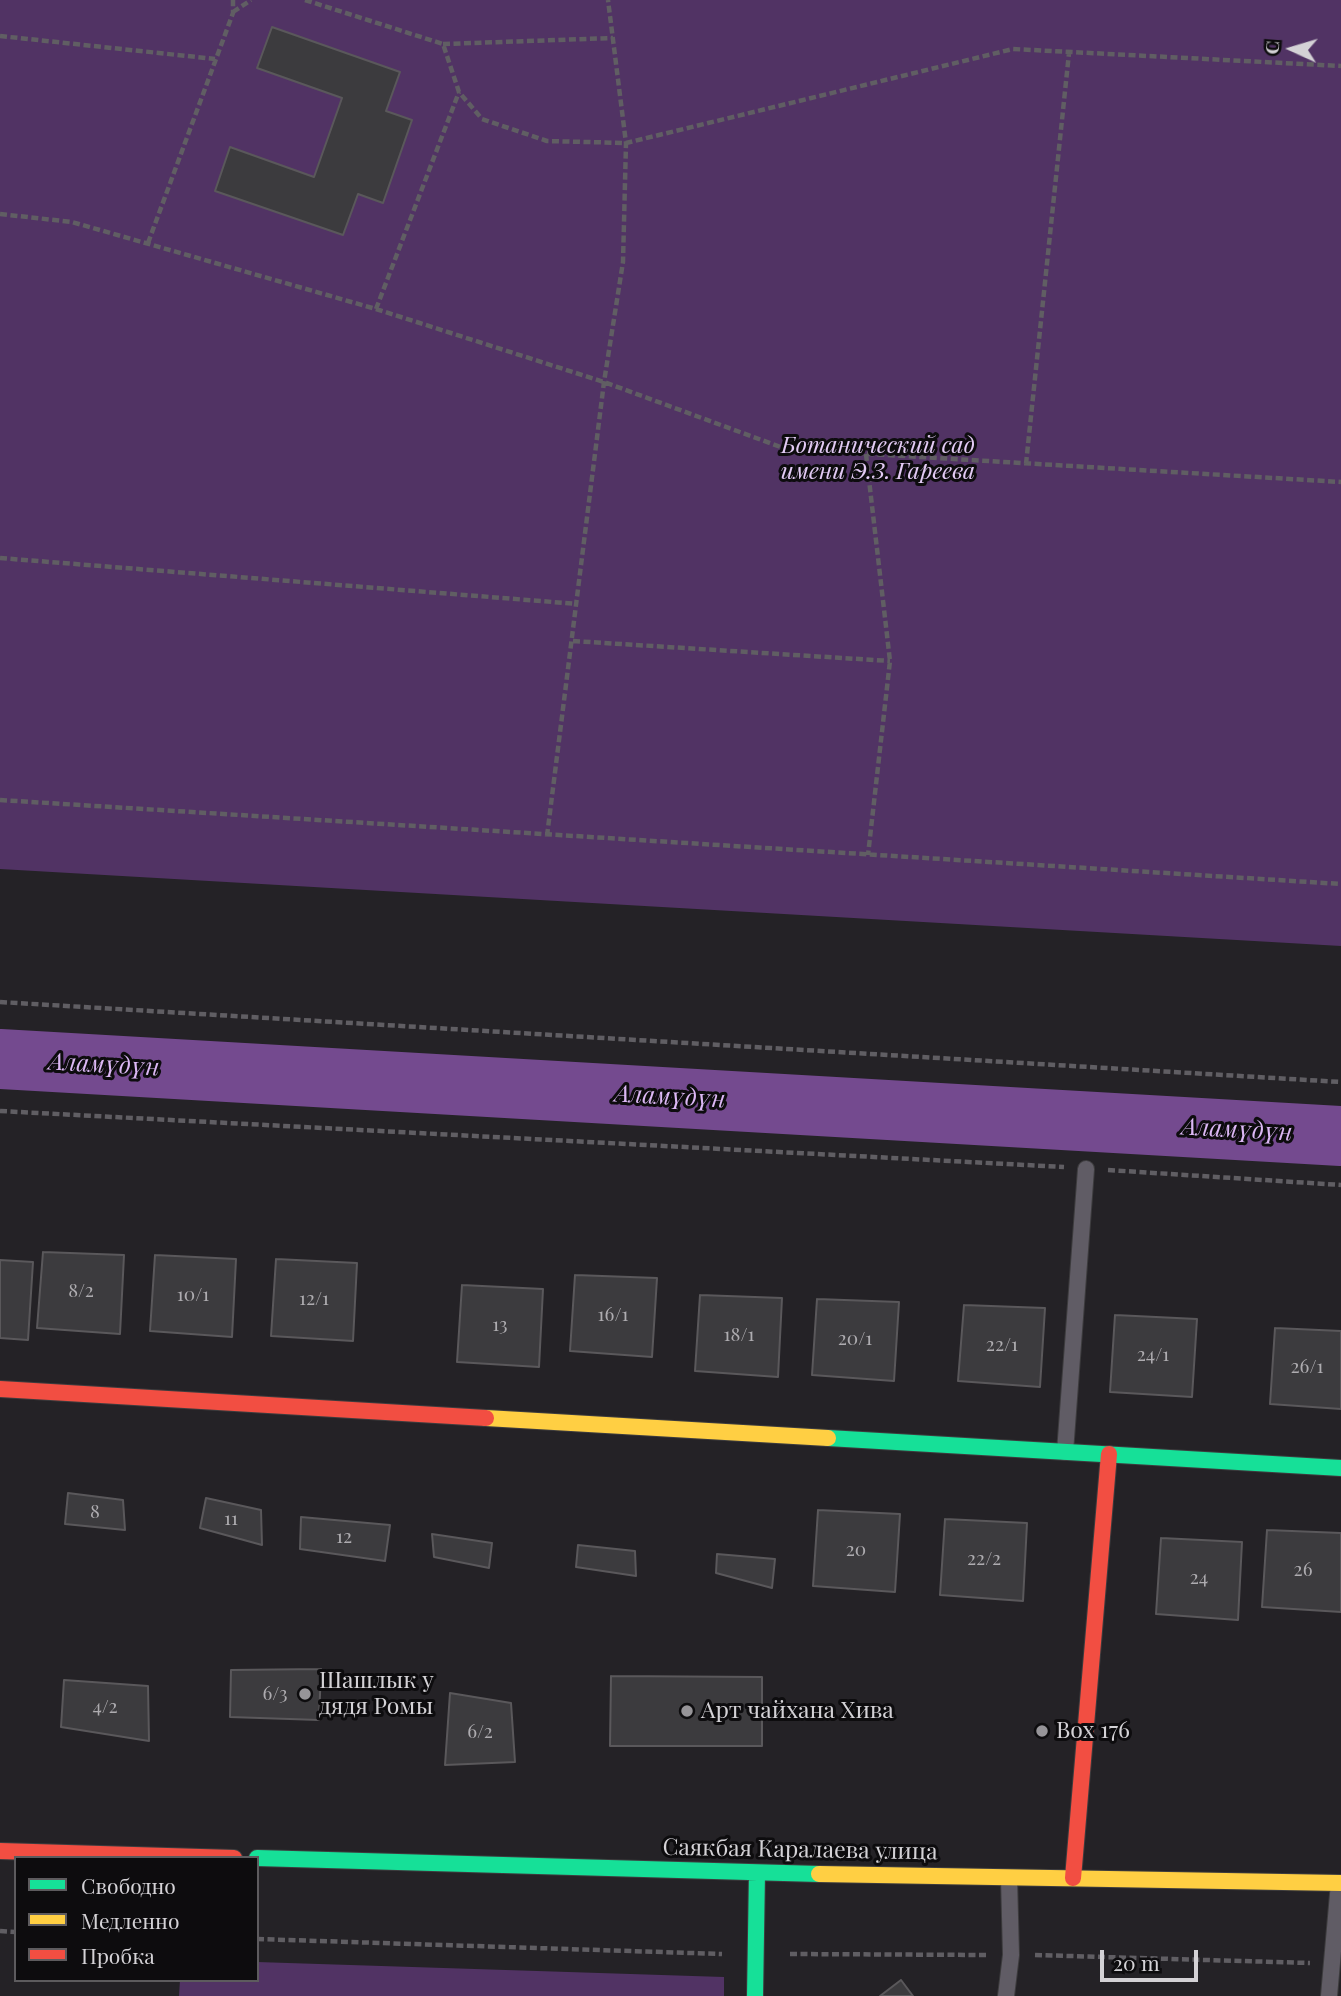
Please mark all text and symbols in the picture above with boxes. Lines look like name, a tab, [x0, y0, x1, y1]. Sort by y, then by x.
north arrow	[1257, 14, 1327, 84]
text: С	[1258, 40, 1284, 55]
park label: Ботанический сад имени Э.З. Гареева	[781, 432, 975, 486]
water label: Аламүдүн	[48, 1048, 160, 1082]
water label: Аламүдүн	[614, 1080, 726, 1114]
water label: Аламүдүн	[1181, 1113, 1293, 1147]
house number: 8/2	[68, 1280, 94, 1302]
house number: 10/1	[177, 1284, 209, 1306]
house number: 12/1	[299, 1288, 329, 1310]
house number: 16/1	[598, 1304, 628, 1326]
house number: 13	[492, 1314, 508, 1336]
house number: 18/1	[723, 1324, 755, 1346]
house number: 20/1	[838, 1328, 872, 1350]
house number: 22/1	[986, 1334, 1018, 1356]
house number: 24/1	[1137, 1344, 1169, 1366]
house number: 26/1	[1290, 1356, 1324, 1378]
house number: 8	[90, 1501, 100, 1523]
house number: 11	[224, 1508, 238, 1530]
house number: 12	[336, 1526, 352, 1548]
house number: 20	[846, 1539, 866, 1561]
house number: 22/2	[967, 1548, 1001, 1570]
house number: 26	[1294, 1559, 1312, 1581]
house number: 24	[1190, 1567, 1208, 1589]
place label: Шашлык у дядя Ромы	[319, 1667, 434, 1721]
house number: 6/3	[262, 1683, 288, 1705]
marker: Шашлык у дядя Ромы	[297, 1686, 313, 1702]
house number: 4/2	[92, 1696, 118, 1718]
place label: Арт чайхана Хива	[701, 1697, 894, 1725]
marker: Арт чайхана Хива	[679, 1703, 695, 1719]
place label: Box 176	[1056, 1717, 1130, 1745]
house number: 6/2	[467, 1721, 493, 1743]
marker: Box 176	[1034, 1723, 1050, 1739]
street label: Саякбая Каралаева улица	[662, 1834, 938, 1866]
legend	[14, 1856, 259, 1982]
text: Свободно	[81, 1871, 176, 1899]
text: Медленно	[81, 1906, 179, 1934]
scale bar	[1103, 1937, 1201, 1981]
text: Пробка	[81, 1941, 155, 1969]
text: 20 m	[1113, 1948, 1160, 1976]

